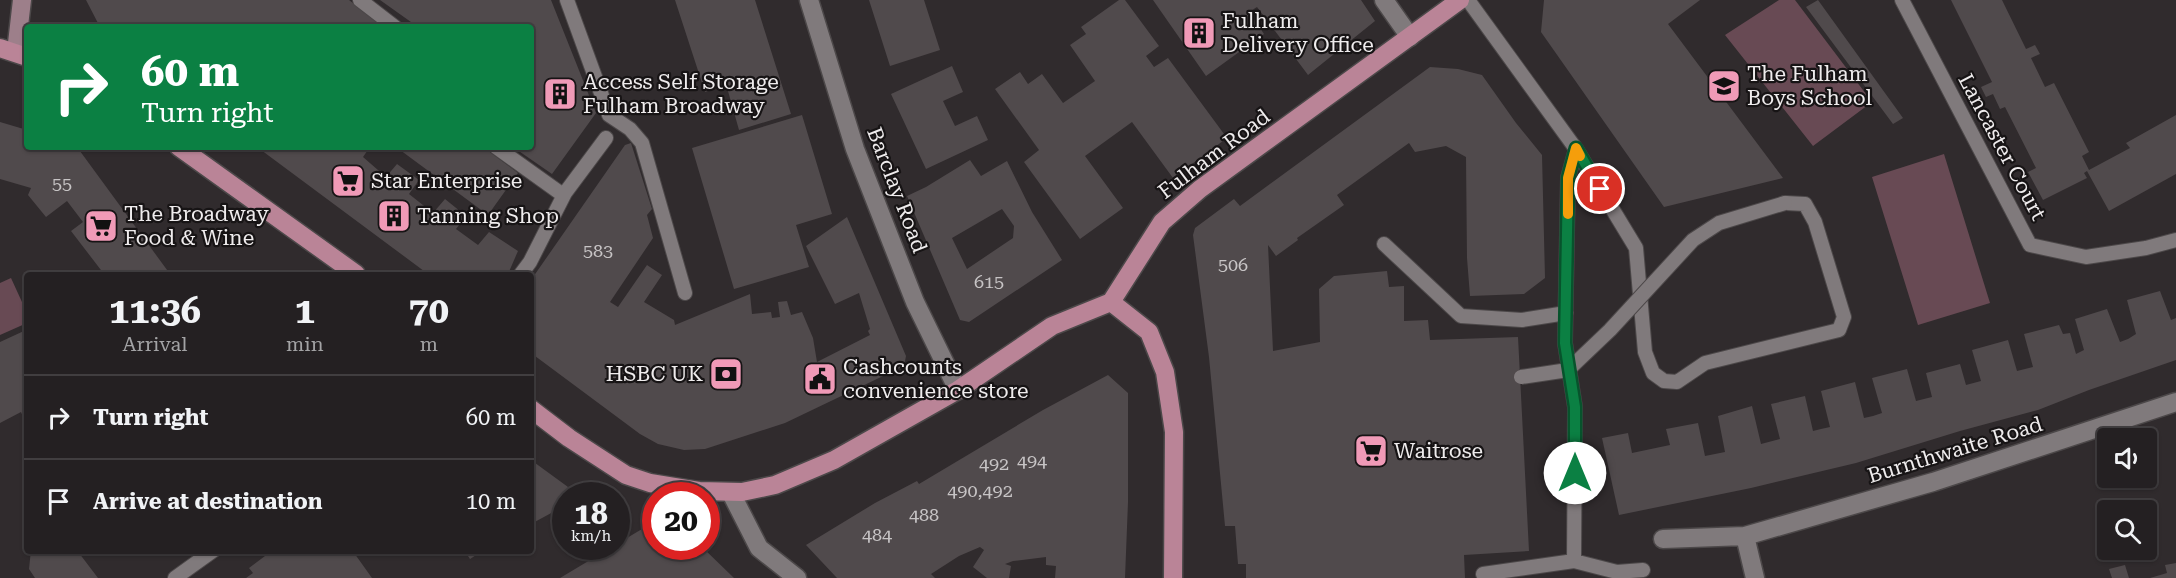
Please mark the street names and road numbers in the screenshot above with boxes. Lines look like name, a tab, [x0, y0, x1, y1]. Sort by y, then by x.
street label: Lancaster Court	[1953, 70, 2051, 224]
street label: Fulham Road	[1154, 104, 1275, 204]
street label: Barclay Road	[862, 124, 932, 256]
street label: Burnthwaite Road	[1865, 412, 2046, 488]

